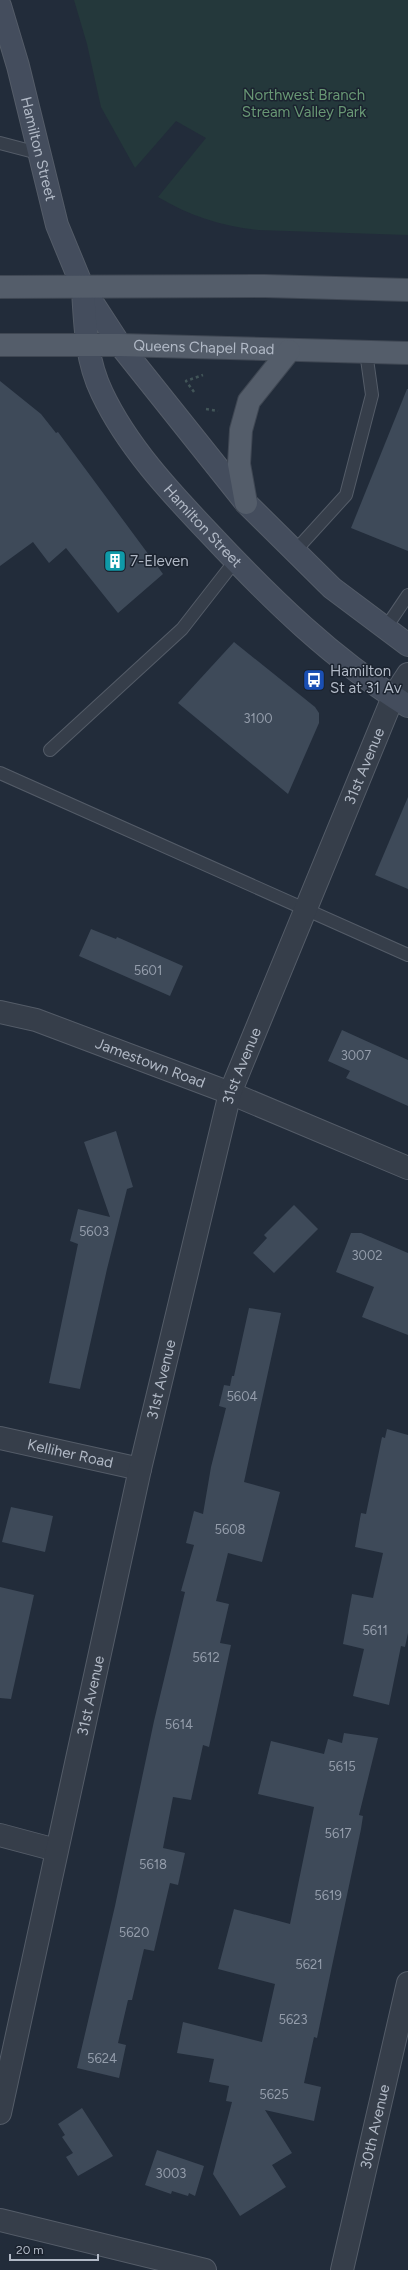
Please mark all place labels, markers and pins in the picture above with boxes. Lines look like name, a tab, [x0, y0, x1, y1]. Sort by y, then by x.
building icon: 7-Eleven	[102, 548, 128, 574]
place label: 7-Eleven	[130, 552, 189, 570]
place label: Hamilton St at 31 Av	[330, 662, 402, 697]
bus stop icon: Hamilton St at 31 Av	[301, 667, 327, 693]

